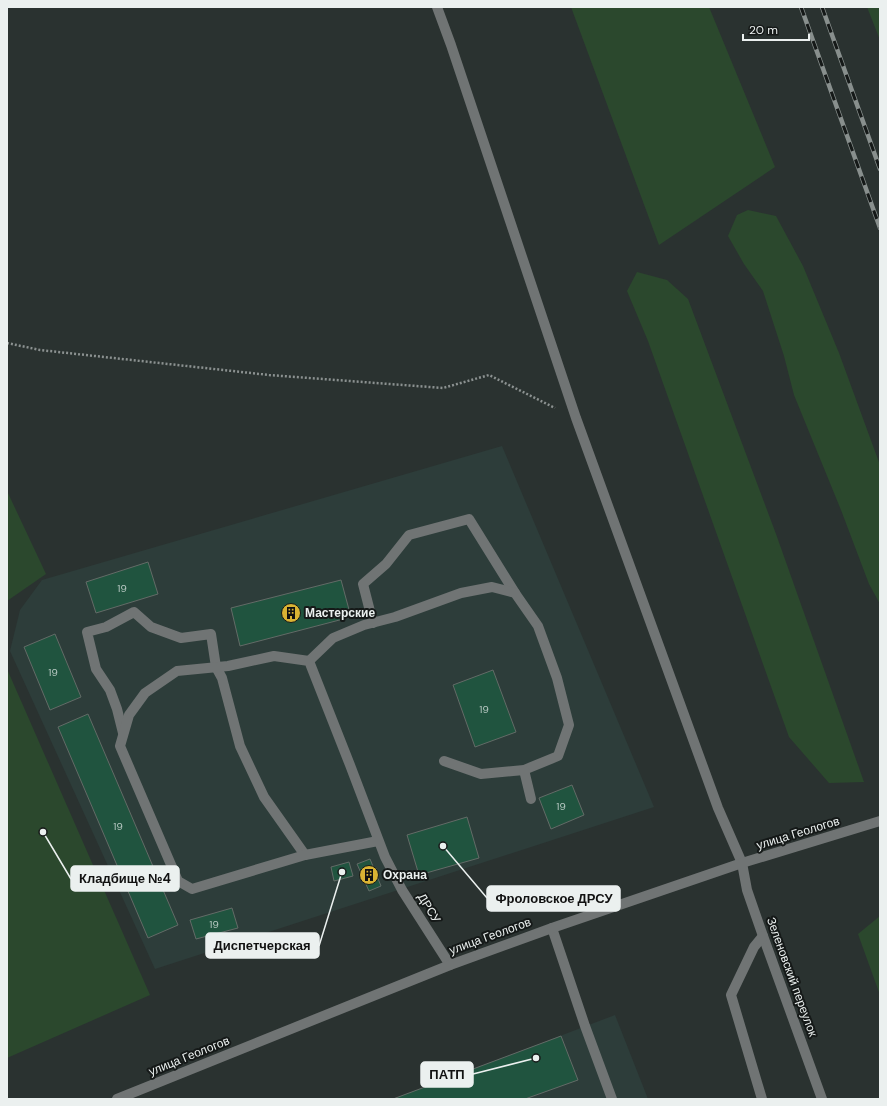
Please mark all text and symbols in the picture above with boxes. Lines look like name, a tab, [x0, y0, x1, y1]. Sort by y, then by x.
scale bar	[743, 16, 809, 42]
text: 20 m	[749, 22, 778, 38]
house number: 19	[117, 582, 127, 595]
building icon: Мастерские	[280, 602, 302, 624]
place label: Мастерские	[305, 605, 375, 621]
house number: 19	[48, 666, 58, 679]
house number: 19	[479, 703, 489, 716]
house number: 19	[556, 800, 566, 813]
street label: улица Геологов	[755, 813, 841, 853]
house number: 19	[113, 820, 123, 833]
building icon: Охрана	[358, 864, 380, 886]
callout: Кладбище №4	[71, 866, 179, 891]
place label: Охрана	[383, 867, 427, 883]
text: Кладбище №4	[79, 870, 171, 887]
callout: Фроловское ДРСУ	[487, 886, 620, 911]
street label: ДРСУ	[414, 890, 444, 926]
text: Фроловское ДРСУ	[495, 890, 613, 907]
street label: улица Геологов	[447, 914, 533, 958]
street label: Зеленовский переулок	[763, 915, 821, 1040]
house number: 19	[209, 918, 219, 931]
callout: Диспетчерская	[206, 933, 319, 958]
text: Диспетчерская	[213, 937, 311, 954]
street label: улица Геологов	[146, 1032, 232, 1080]
callout: ПАТП	[421, 1062, 473, 1087]
text: ПАТП	[429, 1066, 465, 1083]

